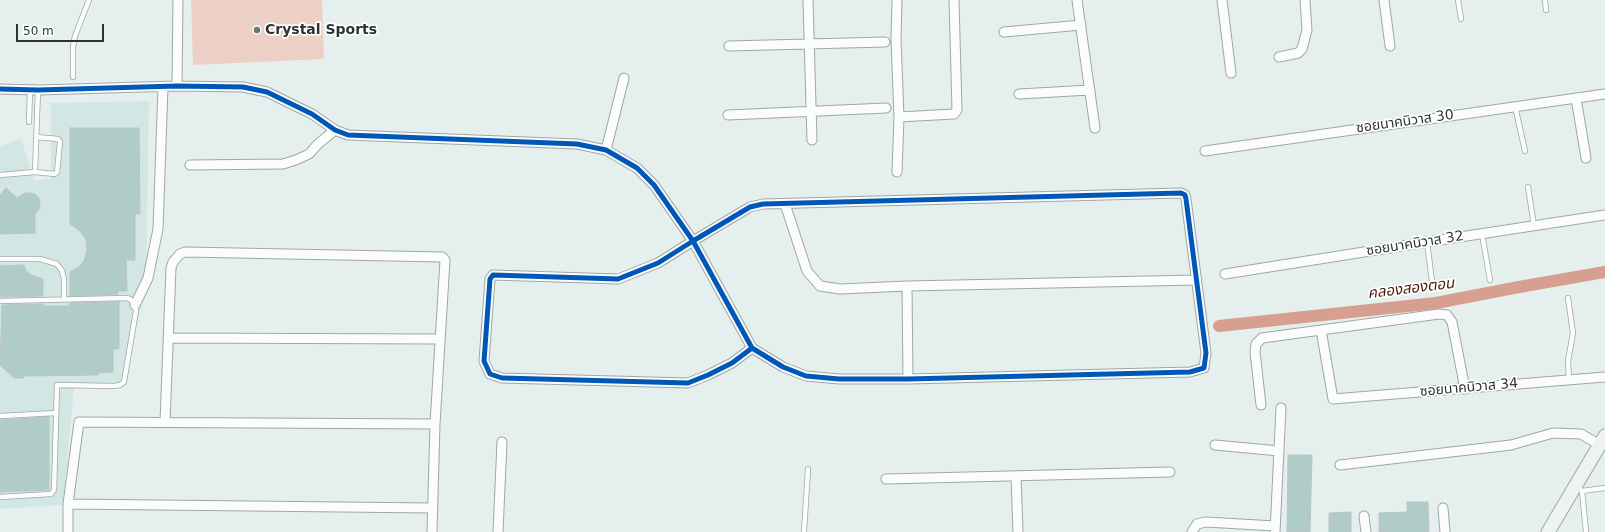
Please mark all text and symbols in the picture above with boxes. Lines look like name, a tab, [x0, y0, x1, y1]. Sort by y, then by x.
scale bar	[18, 16, 106, 42]
place label: Crystal Sports	[265, 22, 377, 38]
text: 50 m	[23, 24, 54, 38]
marker: Crystal Sports	[252, 25, 262, 35]
street label: ซอยนาคนิวาส 30	[1355, 107, 1455, 137]
street label: ซอยนาคนิวาส 32	[1365, 228, 1465, 260]
water label: คลองสองตอน	[1367, 275, 1455, 303]
street label: ซอยนาคนิวาส 34	[1419, 375, 1519, 401]

